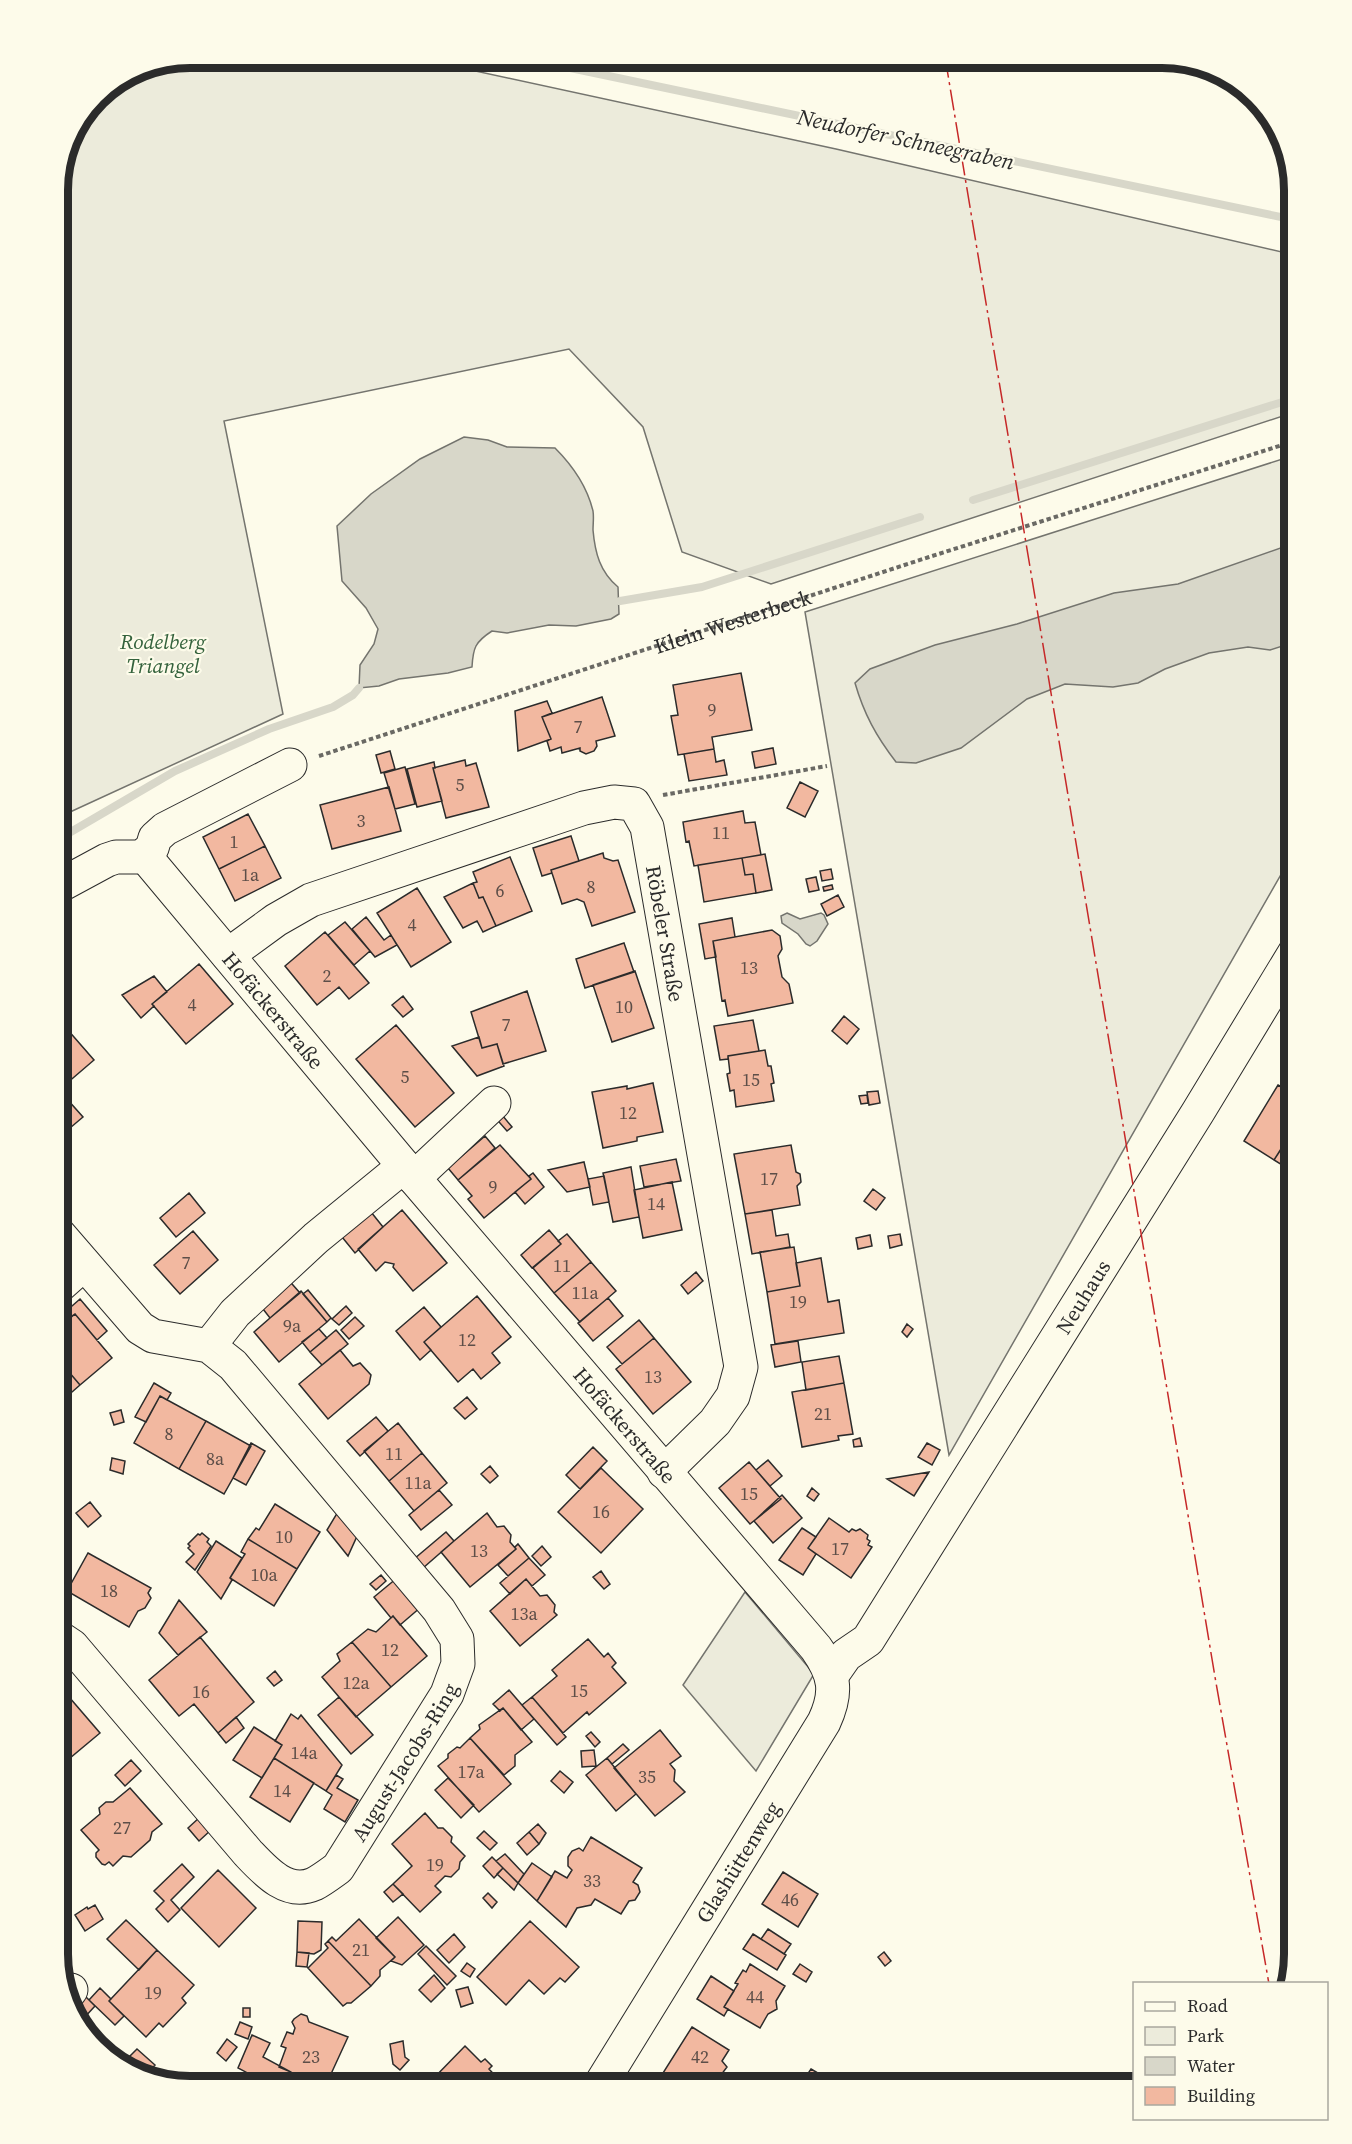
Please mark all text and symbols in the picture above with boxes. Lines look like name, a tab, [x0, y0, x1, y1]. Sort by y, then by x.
water label: Neudorfer Schneegraben	[794, 101, 1018, 177]
street label: Klein Westerbeck	[650, 582, 815, 660]
park label: Rodelberg Triangel	[119, 627, 207, 680]
house number: 9	[708, 697, 717, 722]
house number: 7	[574, 714, 583, 739]
house number: 5	[456, 772, 465, 797]
house number: 3	[357, 808, 366, 833]
house number: 11	[712, 820, 730, 845]
house number: 1	[230, 829, 239, 854]
house number: 1a	[241, 862, 260, 887]
street label: Röbeler Straße	[639, 863, 692, 1004]
house number: 8	[587, 874, 596, 899]
house number: 6	[496, 878, 505, 903]
house number: 4	[408, 912, 417, 937]
street label: Hofäckerstraße	[216, 945, 331, 1075]
house number: 13	[740, 955, 758, 980]
house number: 2	[323, 963, 332, 988]
house number: 4	[188, 992, 197, 1017]
house number: 10	[615, 994, 633, 1019]
house number: 7	[502, 1012, 511, 1037]
house number: 5	[401, 1064, 410, 1089]
house number: 15	[742, 1067, 760, 1092]
house number: 12	[619, 1100, 637, 1125]
house number: 17	[760, 1166, 778, 1191]
house number: 9	[489, 1174, 498, 1199]
house number: 14	[647, 1191, 665, 1216]
house number: 7	[182, 1250, 191, 1275]
house number: 11	[553, 1253, 571, 1278]
street label: Neuhaus	[1048, 1254, 1117, 1339]
house number: 11a	[571, 1280, 599, 1305]
house number: 19	[789, 1289, 807, 1314]
house number: 9a	[283, 1313, 302, 1338]
house number: 12	[458, 1327, 476, 1352]
street label: Hofäckerstraße	[567, 1361, 683, 1489]
house number: 13	[644, 1364, 662, 1389]
house number: 21	[814, 1401, 832, 1426]
house number: 8	[165, 1421, 174, 1446]
house number: 11	[385, 1441, 403, 1466]
house number: 8a	[206, 1446, 225, 1471]
house number: 11a	[404, 1470, 432, 1495]
house number: 15	[740, 1481, 758, 1506]
house number: 16	[592, 1499, 610, 1524]
house number: 10	[275, 1524, 293, 1549]
house number: 17	[831, 1536, 849, 1561]
house number: 13	[470, 1538, 488, 1563]
house number: 10a	[250, 1562, 278, 1587]
house number: 18	[100, 1578, 118, 1603]
house number: 13a	[510, 1601, 538, 1626]
house number: 12	[381, 1637, 399, 1662]
house number: 12a	[342, 1670, 370, 1695]
house number: 15	[570, 1678, 588, 1703]
house number: 16	[192, 1679, 210, 1704]
street label: August-Jacobs-Ring	[344, 1679, 464, 1847]
house number: 14a	[290, 1740, 318, 1765]
house number: 17a	[457, 1759, 485, 1784]
house number: 35	[638, 1764, 656, 1789]
house number: 14	[273, 1778, 291, 1803]
street label: Glashüttenweg	[689, 1795, 787, 1928]
house number: 27	[113, 1815, 131, 1840]
house number: 19	[426, 1852, 444, 1877]
house number: 33	[583, 1868, 601, 1893]
house number: 46	[781, 1887, 799, 1912]
house number: 21	[352, 1937, 370, 1962]
house number: 19	[144, 1980, 162, 2005]
legend	[1133, 1982, 1328, 2120]
house number: 44	[746, 1984, 764, 2009]
text: Road	[1187, 1993, 1228, 2018]
text: Park	[1187, 2023, 1224, 2048]
house number: 23	[302, 2044, 320, 2069]
house number: 42	[691, 2044, 709, 2069]
text: Water	[1187, 2053, 1235, 2078]
text: Building	[1187, 2083, 1255, 2108]

